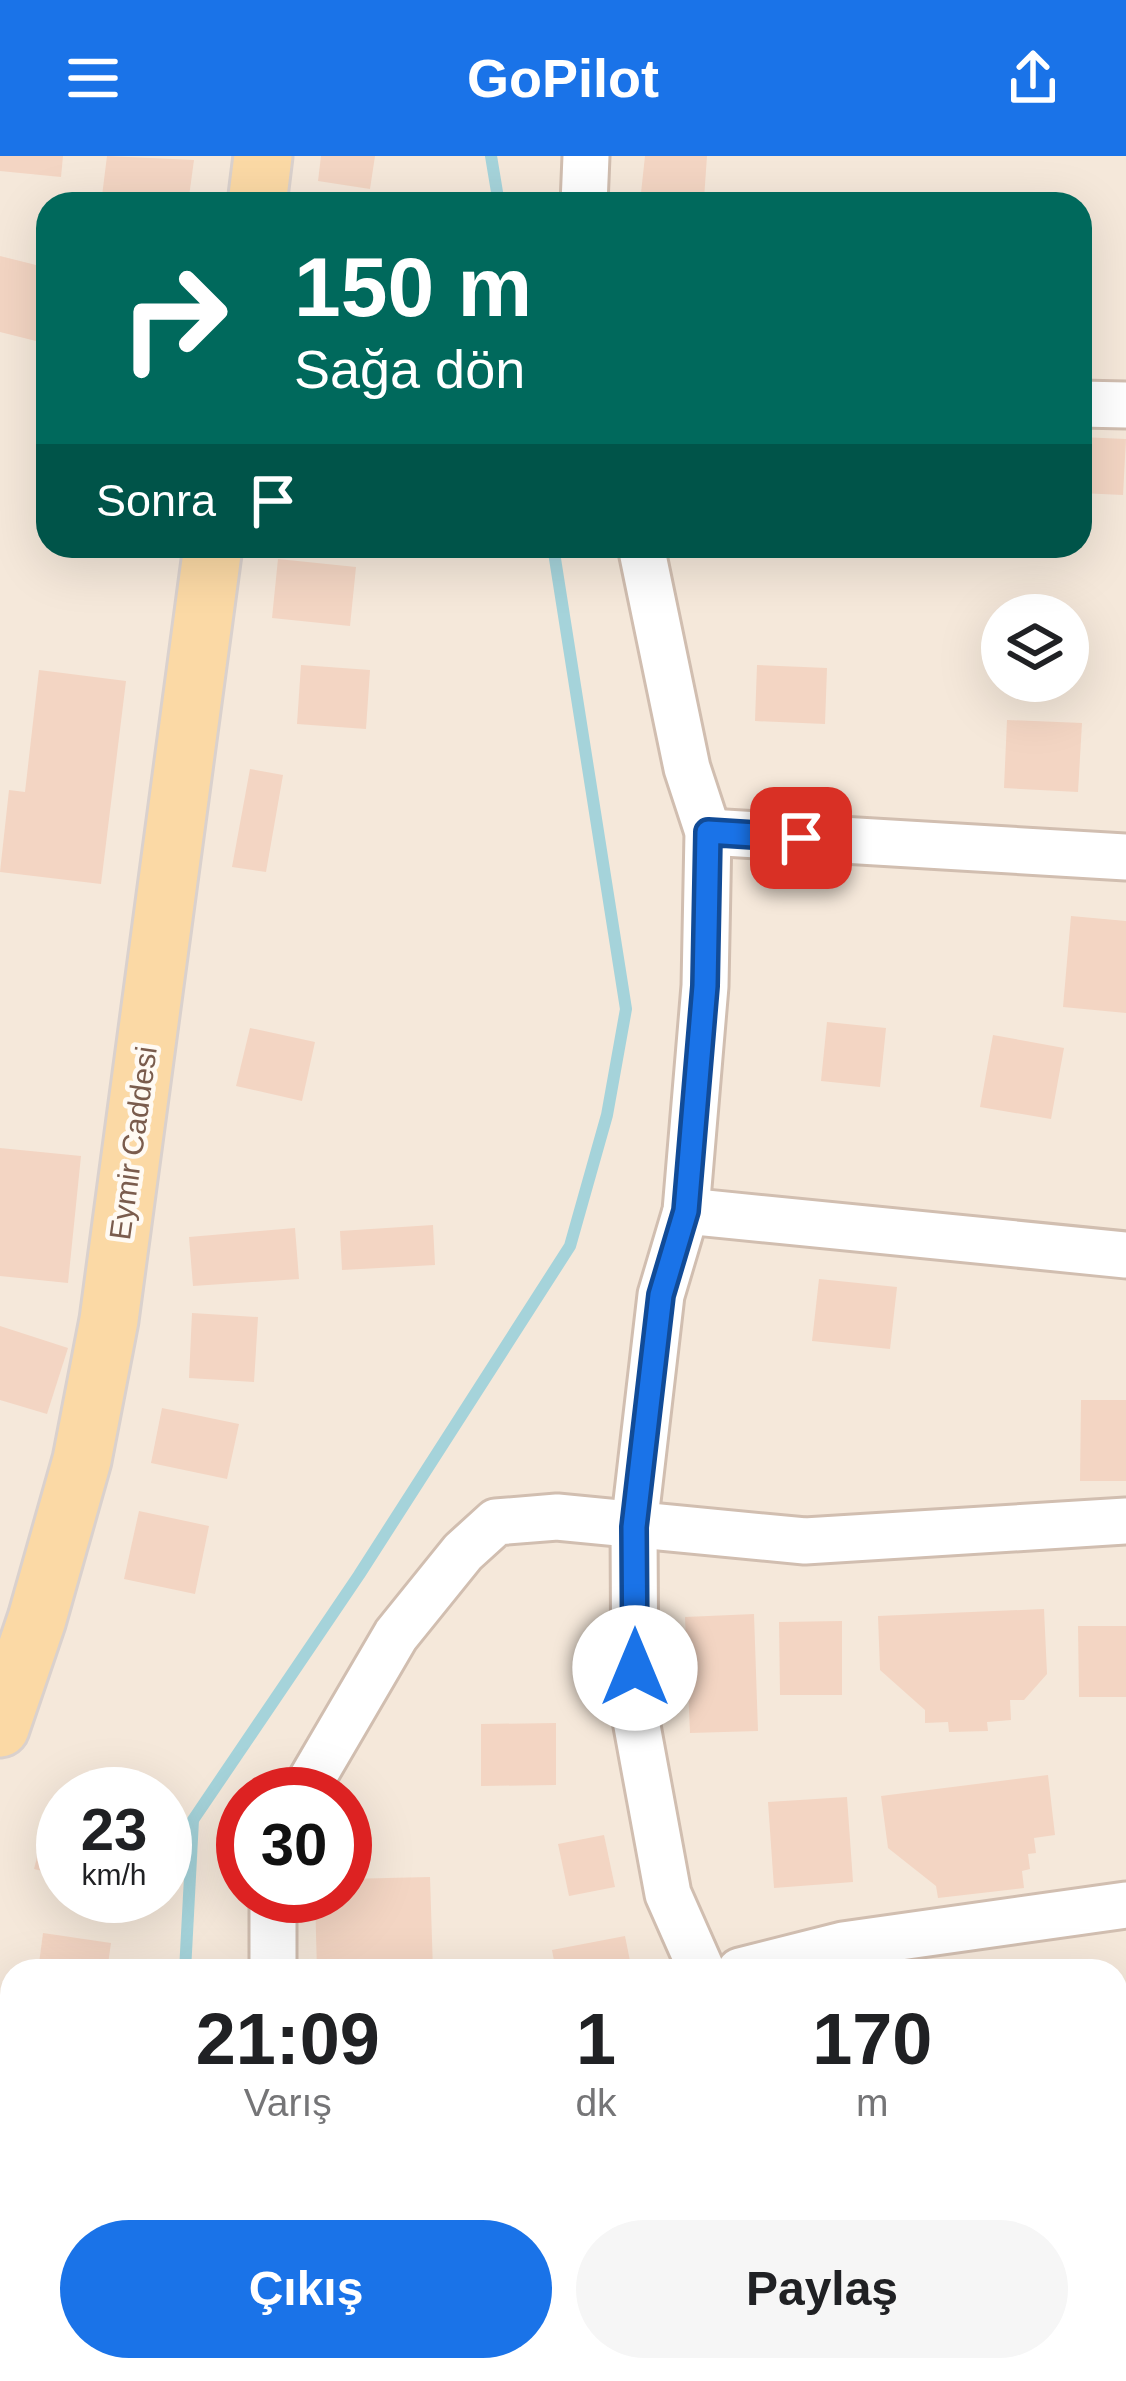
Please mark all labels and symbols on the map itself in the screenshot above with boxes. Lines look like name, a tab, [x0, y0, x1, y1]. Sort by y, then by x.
pin	[750, 787, 852, 889]
street label: Eymir Caddesi	[103, 1044, 163, 1242]
position arrow	[572, 1605, 698, 1731]
speed limit sign: 30	[216, 1767, 372, 1923]

